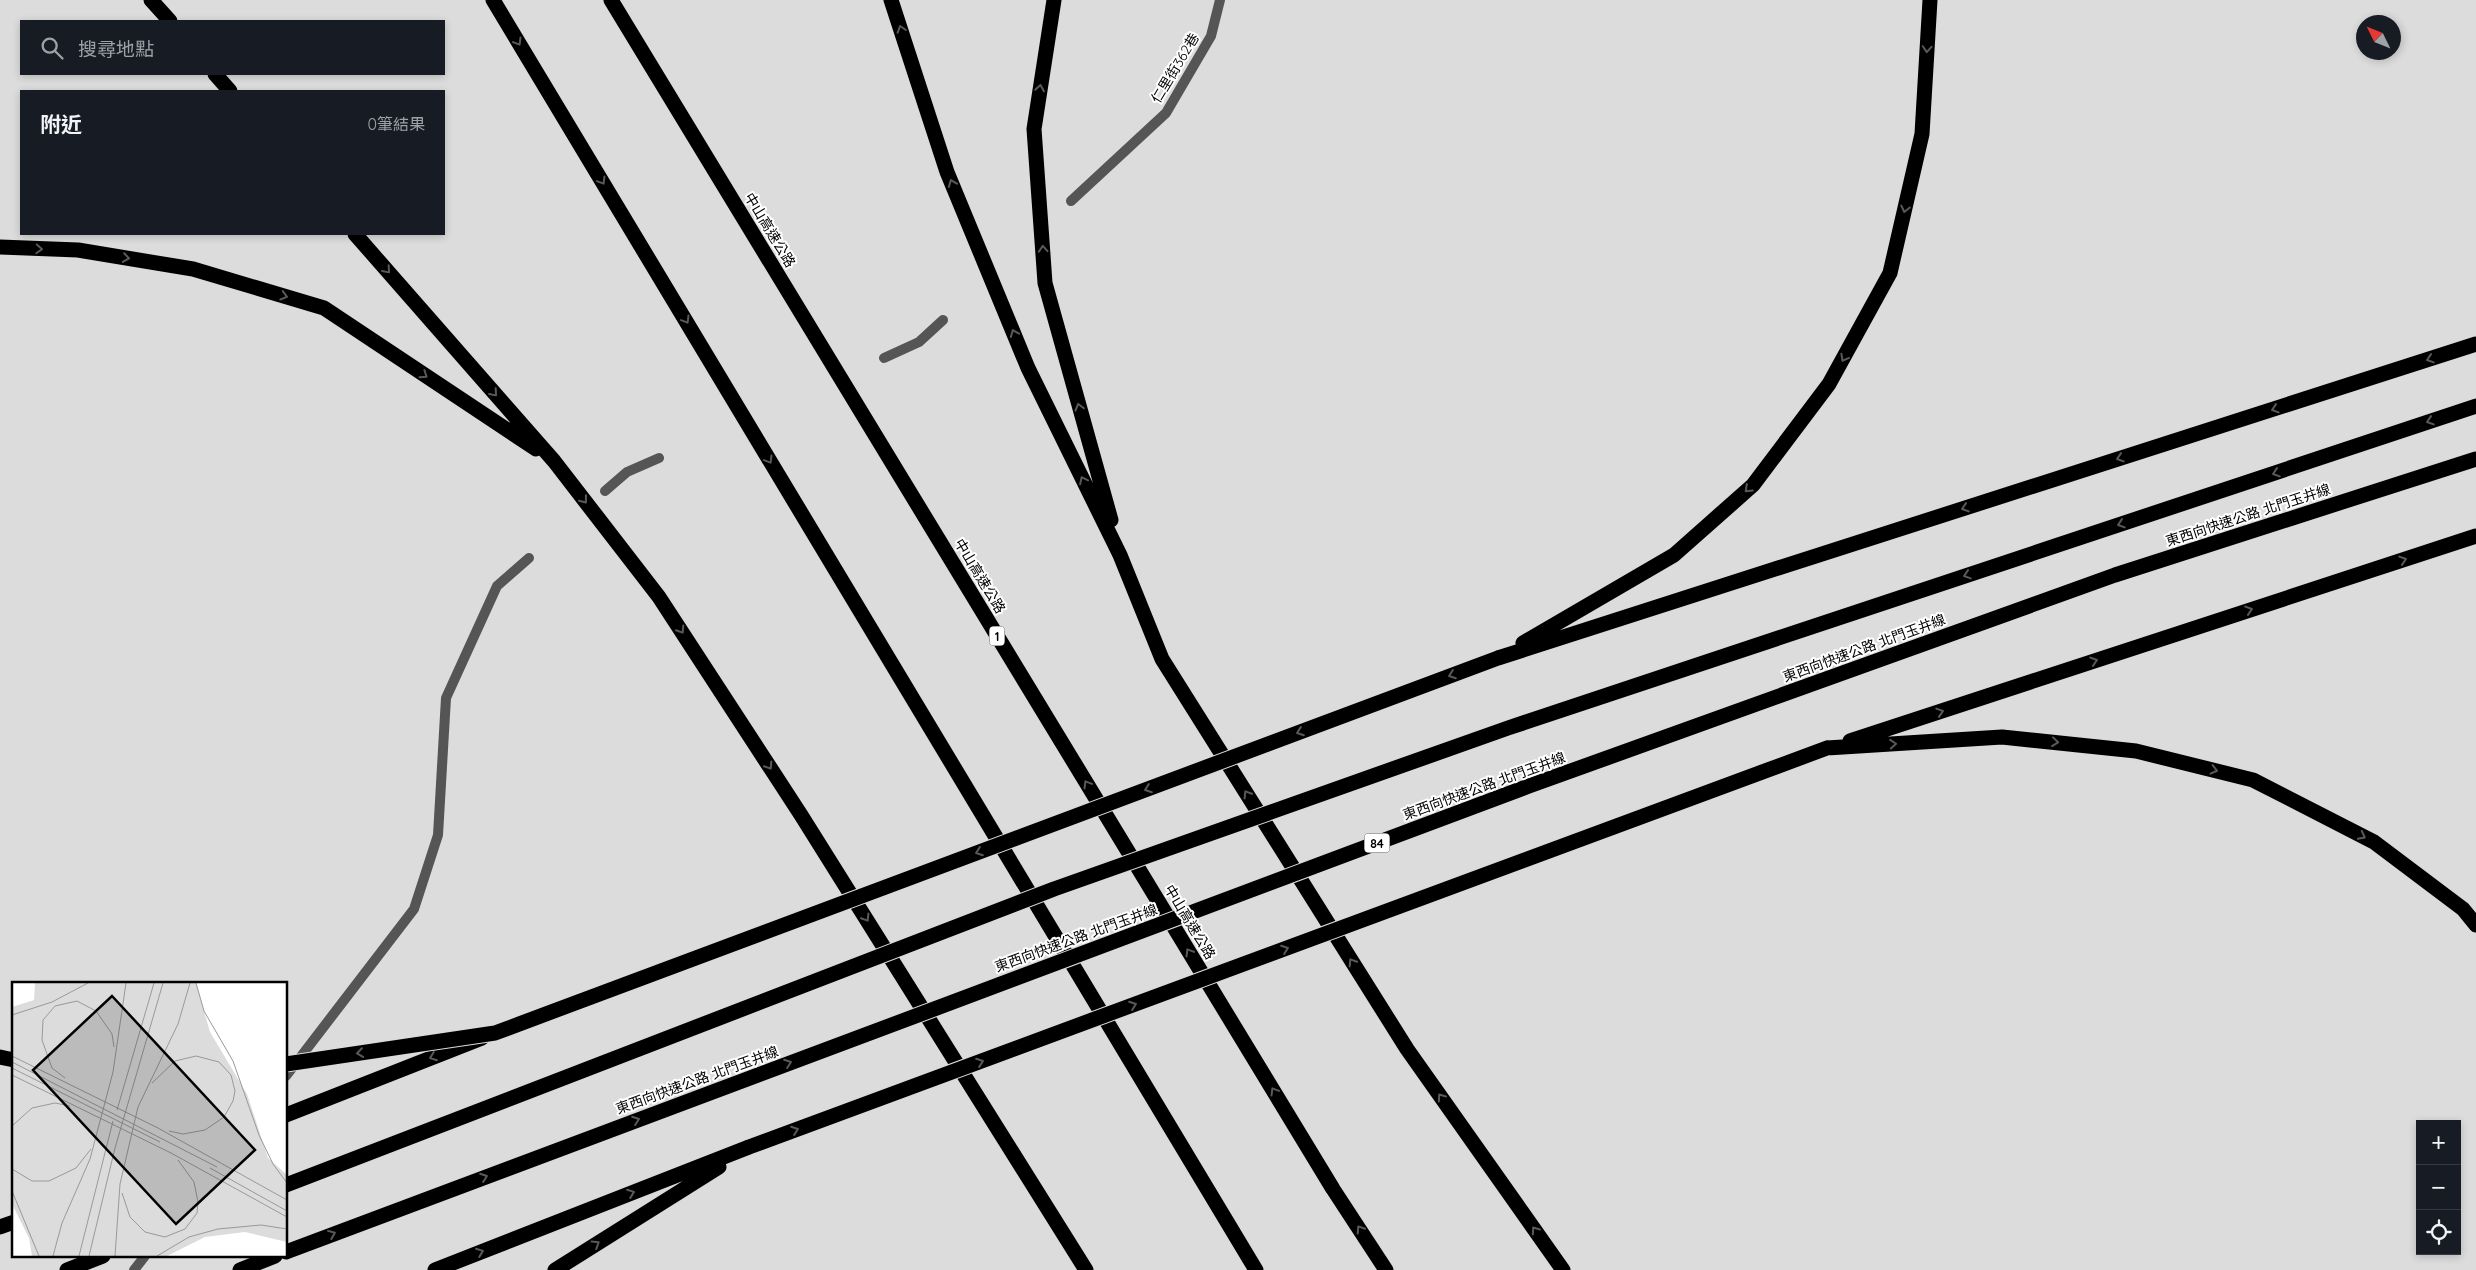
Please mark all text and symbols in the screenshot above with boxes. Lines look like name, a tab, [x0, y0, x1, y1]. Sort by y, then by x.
north arrow	[2356, 15, 2401, 60]
search box	[20, 20, 445, 75]
one-way arrow	[896, 25, 906, 34]
street label: 仁里街362巷	[1147, 30, 1203, 106]
icon: search	[38, 34, 66, 62]
one-way arrow	[512, 36, 522, 45]
text: 搜尋地點	[78, 37, 154, 61]
one-way arrow	[1922, 45, 1933, 53]
one-way arrow	[1035, 83, 1045, 92]
text: 附近	[40, 111, 82, 137]
text: 0筆結果	[367, 114, 425, 134]
one-way arrow	[596, 175, 606, 184]
one-way arrow	[947, 179, 958, 188]
street label: 中山高速公路	[741, 189, 799, 271]
one-way arrow	[1900, 205, 1911, 213]
one-way arrow	[35, 243, 43, 254]
one-way arrow	[1037, 245, 1048, 253]
one-way arrow	[122, 253, 131, 263]
one-way arrow	[381, 265, 390, 274]
one-way arrow	[279, 291, 288, 301]
one-way arrow	[679, 315, 689, 324]
one-way arrow	[1009, 329, 1020, 338]
one-way arrow	[1840, 353, 1850, 362]
one-way arrow	[2426, 353, 2434, 363]
one-way arrow	[419, 369, 428, 378]
one-way arrow	[488, 387, 497, 396]
one-way arrow	[1075, 403, 1085, 412]
one-way arrow	[2271, 403, 2280, 413]
one-way arrow	[2426, 416, 2434, 426]
one-way arrow	[2116, 453, 2125, 463]
one-way arrow	[763, 454, 773, 463]
one-way arrow	[2272, 467, 2280, 477]
one-way arrow	[1079, 476, 1090, 485]
street label: 東西向快速公路 北門玉井線	[2164, 480, 2332, 550]
one-way arrow	[1745, 483, 1754, 492]
one-way arrow	[578, 494, 586, 503]
one-way arrow	[1962, 502, 1970, 512]
one-way arrow	[2118, 518, 2126, 528]
street label: 中山高速公路	[951, 535, 1009, 617]
one-way arrow	[2398, 556, 2407, 566]
one-way arrow	[1963, 569, 1972, 579]
one-way arrow	[2244, 606, 2252, 616]
street label: 東西向快速公路 北門玉井線	[1780, 610, 1948, 686]
one-way arrow	[674, 624, 684, 633]
road number: 1	[990, 626, 1004, 646]
one-way arrow	[2089, 657, 2098, 667]
one-way arrow	[1448, 669, 1457, 679]
one-way arrow	[1935, 707, 1943, 717]
one-way arrow	[1296, 726, 1305, 736]
one-way arrow	[2051, 736, 2059, 747]
one-way arrow	[1889, 739, 1897, 750]
street label: 東西向快速公路 北門玉井線	[1400, 748, 1568, 824]
one-way arrow	[763, 760, 772, 770]
one-way arrow	[2210, 765, 2218, 775]
one-way arrow	[1083, 780, 1093, 789]
one-way arrow	[1144, 783, 1152, 793]
one-way arrow	[1244, 791, 1253, 800]
one-way arrow	[2357, 830, 2366, 840]
road number: 84	[1364, 834, 1390, 852]
one-way arrow	[975, 846, 984, 856]
street label: 中山高速公路	[1161, 881, 1219, 963]
street label: 東西向快速公路 北門玉井線	[992, 900, 1160, 976]
one-way arrow	[859, 913, 869, 922]
one-way arrow	[1280, 945, 1289, 955]
one-way arrow	[1186, 949, 1196, 958]
one-way arrow	[1349, 958, 1359, 967]
inset map	[12, 982, 288, 1258]
one-way arrow	[1128, 1001, 1137, 1011]
street label: 東西向快速公路 北門玉井線	[613, 1042, 781, 1118]
one-way arrow	[356, 1047, 364, 1058]
one-way arrow	[429, 1051, 438, 1061]
one-way arrow	[976, 1058, 984, 1068]
one-way arrow	[783, 1059, 792, 1069]
one-way arrow	[1270, 1088, 1280, 1097]
one-way arrow	[1438, 1094, 1447, 1103]
one-way arrow	[631, 1116, 640, 1126]
map controls	[2416, 1120, 2461, 1255]
button: +	[2416, 1120, 2461, 1165]
one-way arrow	[790, 1126, 799, 1136]
button: −	[2416, 1165, 2461, 1210]
one-way arrow	[479, 1173, 487, 1183]
one-way arrow	[627, 1189, 635, 1199]
button: locate	[2416, 1210, 2461, 1255]
one-way arrow	[1356, 1226, 1366, 1235]
one-way arrow	[1532, 1226, 1541, 1236]
one-way arrow	[327, 1230, 335, 1240]
one-way arrow	[591, 1241, 600, 1250]
one-way arrow	[475, 1248, 484, 1258]

